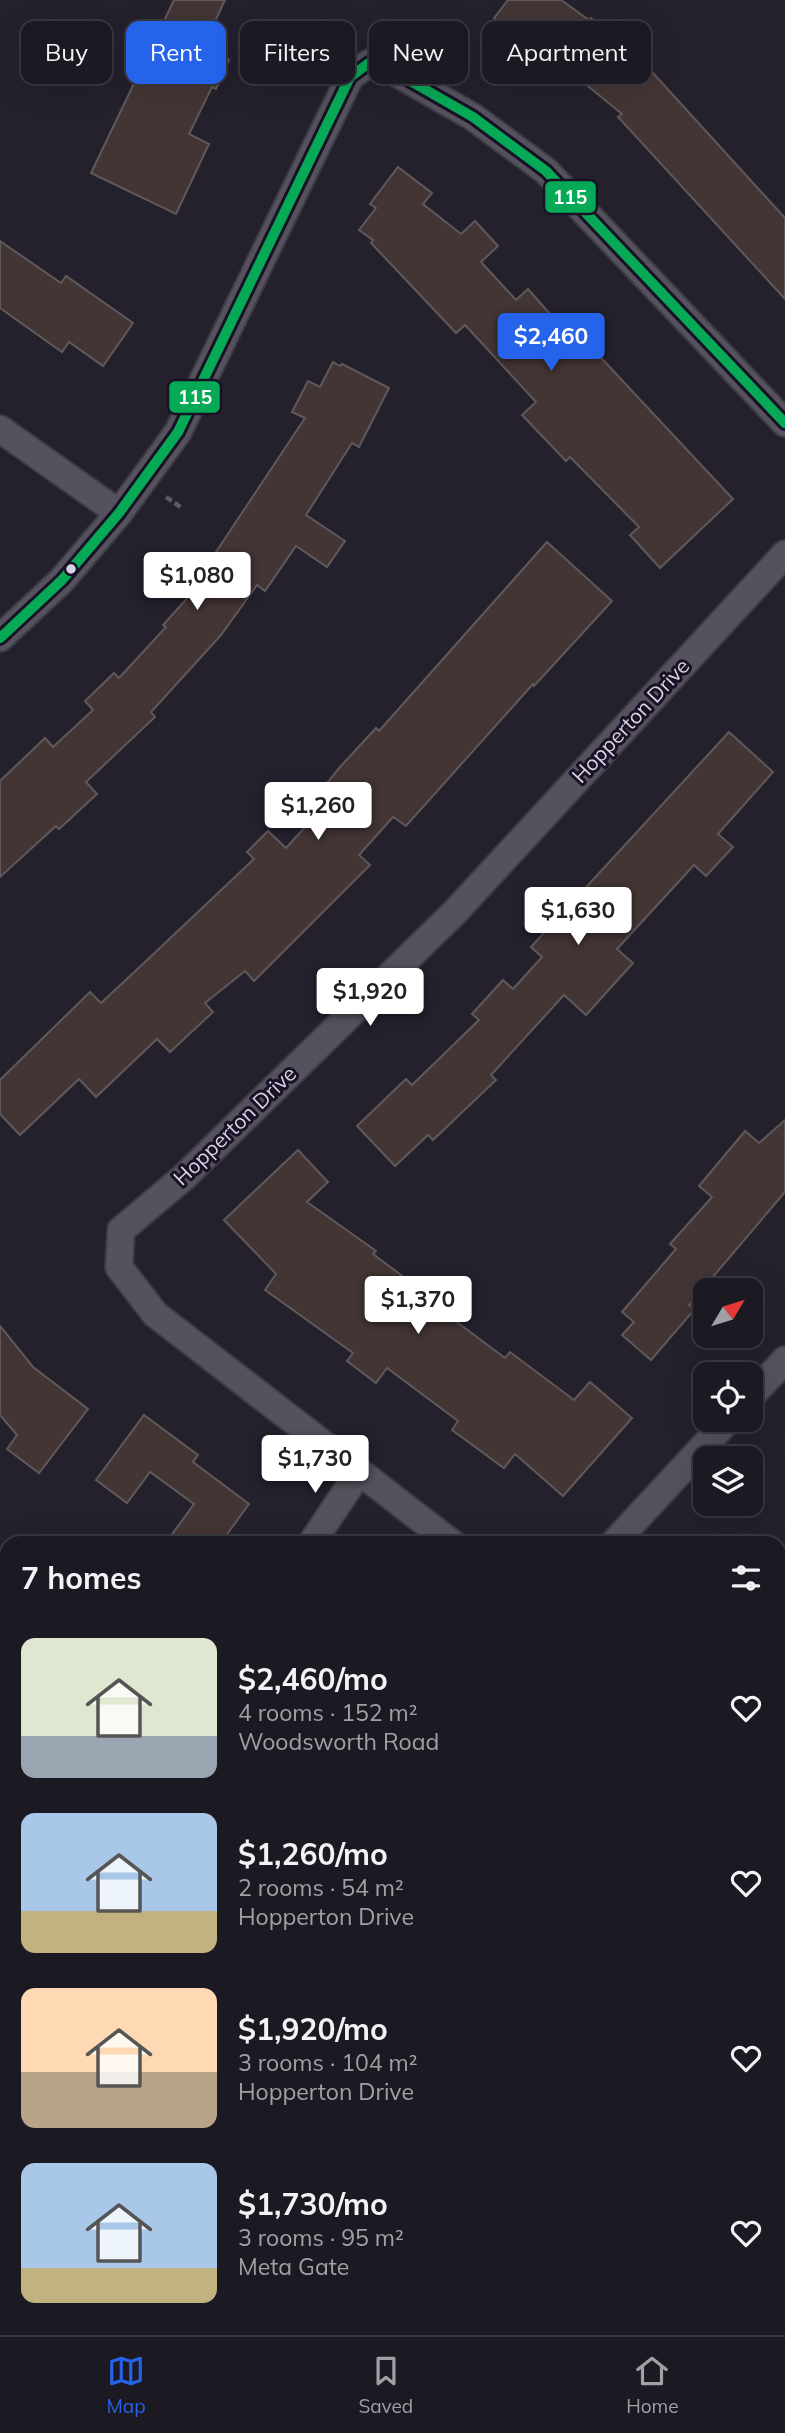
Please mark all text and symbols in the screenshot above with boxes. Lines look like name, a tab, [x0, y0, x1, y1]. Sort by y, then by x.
chip: Buy	[21, 21, 112, 84]
chip: Rent	[126, 21, 226, 84]
chip: Filters	[240, 21, 355, 84]
chip: New	[369, 21, 468, 84]
chip: Apartment	[482, 21, 651, 84]
line badge: 115	[544, 180, 597, 214]
text: 115	[553, 185, 587, 209]
pin: $2,460	[494, 314, 608, 373]
text: $2,460	[514, 321, 588, 350]
line badge: 115	[168, 380, 221, 414]
text: 115	[178, 385, 212, 409]
pin: $1,080	[140, 552, 254, 612]
text: $1,080	[160, 560, 234, 589]
unlabelled marker	[64, 562, 78, 576]
street label: Hopperton Drive	[566, 653, 695, 788]
pin: $1,260	[261, 782, 375, 842]
text: $1,260	[281, 790, 355, 819]
pin: $1,630	[521, 888, 635, 947]
text: $1,630	[541, 895, 615, 924]
pin: $1,920	[313, 968, 427, 1028]
text: $1,920	[333, 976, 407, 1005]
street label: Hopperton Drive	[167, 1060, 301, 1190]
pin: $1,370	[361, 1276, 475, 1336]
north arrow	[693, 1278, 763, 1348]
map controls	[693, 1278, 763, 1516]
text: $1,370	[381, 1284, 455, 1313]
button: locate	[693, 1362, 763, 1432]
pin: $1,730	[258, 1436, 372, 1495]
text: $1,730	[278, 1443, 352, 1472]
button: layers	[693, 1446, 763, 1516]
text: 7 homes	[21, 1559, 142, 1597]
icon: filters	[727, 1559, 765, 1597]
text: $2,460/mo	[238, 1660, 388, 1698]
icon: home	[77, 1666, 161, 1750]
icon: heart	[727, 1689, 765, 1727]
text: 4 rooms · 152 m²	[238, 1698, 418, 1727]
text: Woodsworth Road	[238, 1727, 439, 1756]
text: $1,260/mo	[238, 1835, 388, 1873]
icon: home	[77, 1841, 161, 1925]
icon: heart	[727, 1864, 765, 1902]
text: 2 rooms · 54 m²	[238, 1873, 404, 1902]
text: Hopperton Drive	[238, 1902, 414, 1931]
text: $1,920/mo	[238, 2010, 388, 2048]
icon: home	[77, 2016, 161, 2100]
icon: heart	[727, 2039, 765, 2077]
text: 3 rooms · 104 m²	[238, 2048, 418, 2077]
text: Hopperton Drive	[238, 2077, 414, 2106]
text: $1,730/mo	[238, 2185, 388, 2223]
icon: home	[77, 2191, 161, 2275]
icon: heart	[727, 2214, 765, 2252]
text: 3 rooms · 95 m²	[238, 2223, 404, 2252]
text: Meta Gate	[238, 2252, 349, 2281]
tab: Map	[106, 2352, 146, 2418]
tab: Saved	[358, 2352, 413, 2418]
tab: Home	[626, 2352, 679, 2418]

